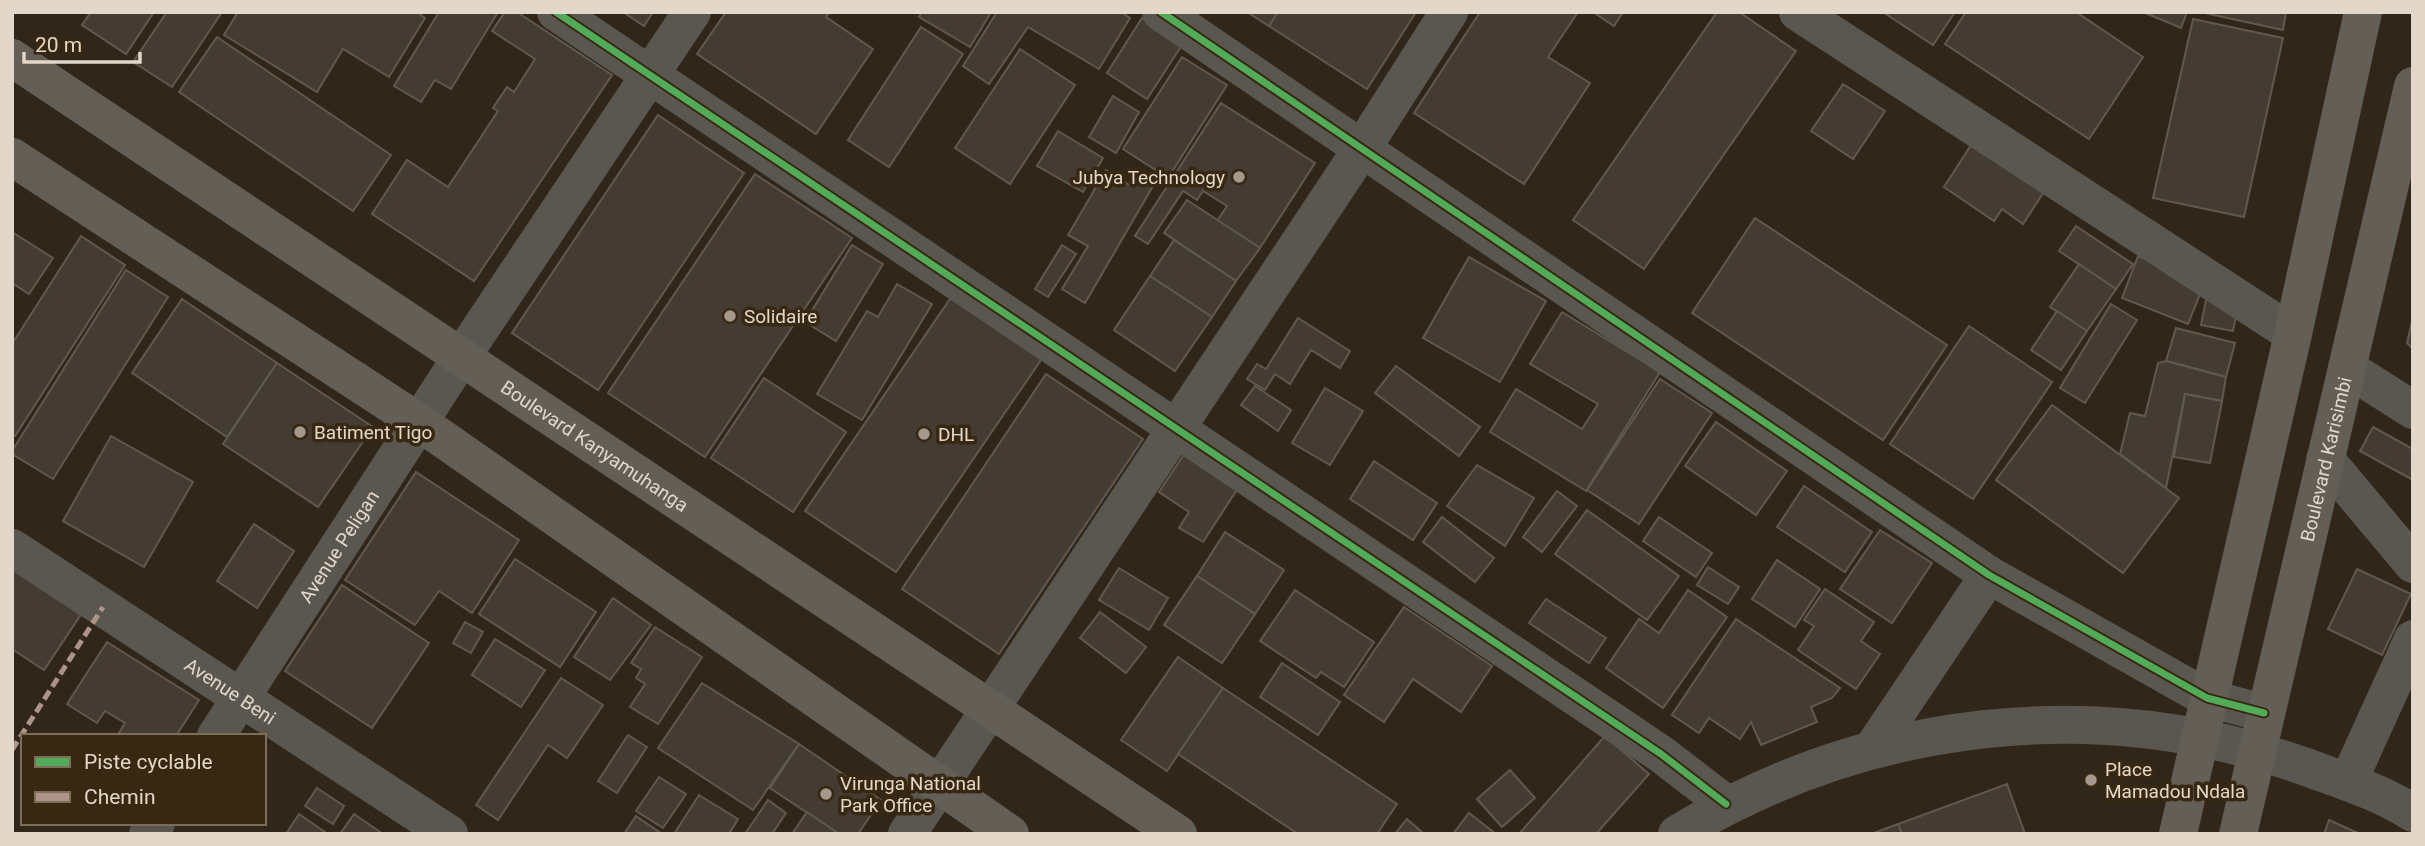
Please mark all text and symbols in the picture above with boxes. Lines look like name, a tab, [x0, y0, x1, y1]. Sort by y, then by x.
scale bar	[24, 21, 140, 65]
text: 20 m	[35, 33, 82, 57]
place label: Jubya Technology	[1073, 166, 1225, 189]
marker: Jubya Technology	[1231, 169, 1247, 185]
place label: Solidaire	[744, 305, 817, 328]
marker: Solidaire	[722, 308, 738, 324]
street label: Boulevard Karisimbi	[2296, 375, 2357, 544]
street label: Boulevard Kanyamuhanga	[496, 376, 693, 517]
place label: Batiment Tigo	[314, 421, 432, 444]
place label: DHL	[938, 423, 974, 446]
marker: Batiment Tigo	[292, 424, 308, 440]
marker: DHL	[916, 426, 932, 442]
street label: Avenue Peligan	[294, 486, 384, 607]
street label: Avenue Beni	[180, 653, 280, 729]
legend	[21, 734, 266, 825]
text: Piste cyclable	[84, 750, 213, 774]
place label: Place Mamadou Ndala	[2105, 758, 2245, 803]
place label: Virunga National Park Office	[840, 772, 981, 817]
marker: Place Mamadou Ndala	[2083, 772, 2099, 788]
text: Chemin	[84, 785, 156, 809]
marker: Virunga National Park Office	[818, 786, 834, 802]

